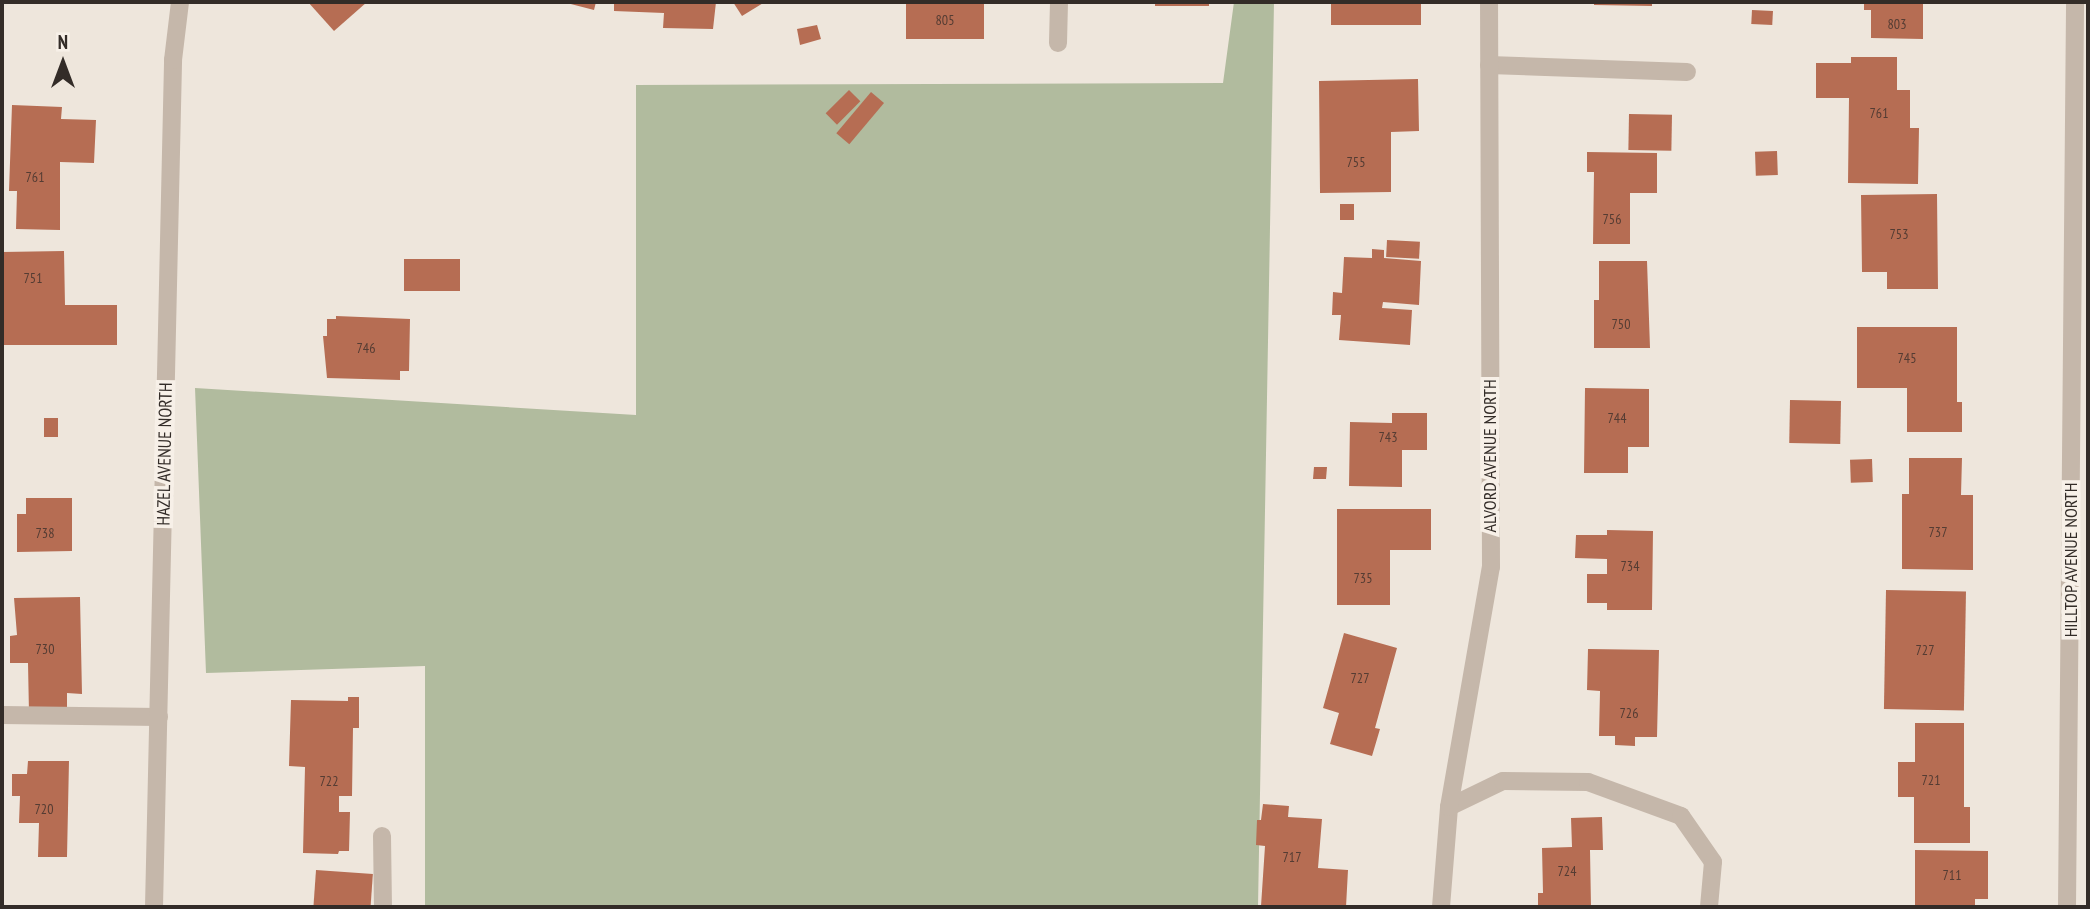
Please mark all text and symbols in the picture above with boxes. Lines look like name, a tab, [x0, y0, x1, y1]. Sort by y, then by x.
house number: 805	[936, 12, 954, 28]
house number: 803	[1888, 16, 1906, 32]
north arrow	[28, 28, 98, 98]
text: N	[58, 30, 68, 54]
house number: 761	[1870, 105, 1888, 121]
house number: 755	[1347, 154, 1365, 170]
house number: 761	[26, 169, 44, 185]
house number: 756	[1603, 211, 1621, 227]
house number: 753	[1890, 226, 1908, 242]
house number: 751	[24, 270, 42, 286]
house number: 750	[1612, 316, 1630, 332]
house number: 746	[357, 340, 375, 356]
house number: 745	[1898, 350, 1916, 366]
street label: ALVORD AVENUE NORTH	[1479, 379, 1501, 533]
street label: HAZEL AVENUE NORTH	[153, 382, 177, 526]
house number: 744	[1608, 410, 1626, 426]
house number: 743	[1379, 429, 1397, 445]
street label: HILLTOP AVENUE NORTH	[2060, 482, 2082, 638]
house number: 737	[1929, 524, 1947, 540]
house number: 738	[36, 525, 54, 541]
house number: 734	[1621, 558, 1639, 574]
house number: 735	[1354, 570, 1372, 586]
house number: 730	[36, 641, 54, 657]
house number: 727	[1916, 642, 1934, 658]
house number: 727	[1351, 670, 1369, 686]
house number: 726	[1620, 705, 1638, 721]
house number: 721	[1922, 772, 1940, 788]
house number: 722	[320, 773, 338, 789]
house number: 720	[35, 801, 53, 817]
house number: 717	[1283, 849, 1301, 865]
house number: 724	[1558, 863, 1576, 879]
house number: 711	[1943, 867, 1961, 883]

